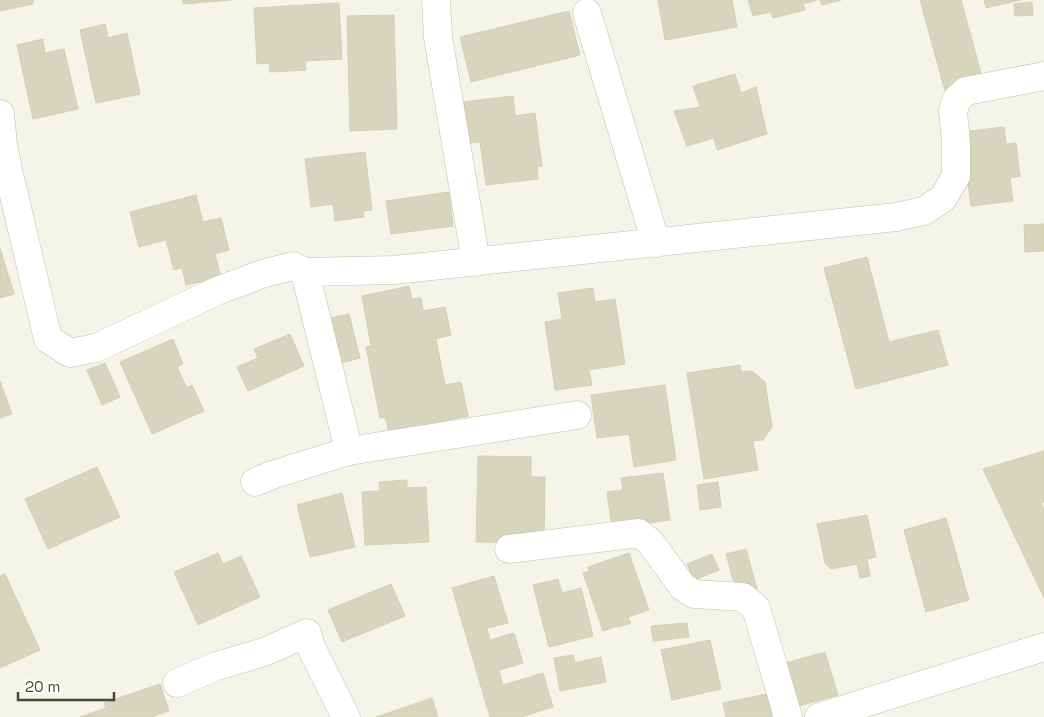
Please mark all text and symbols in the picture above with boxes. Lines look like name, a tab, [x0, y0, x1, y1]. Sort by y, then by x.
scale bar	[18, 670, 114, 702]
text: 20 m	[25, 677, 60, 696]

